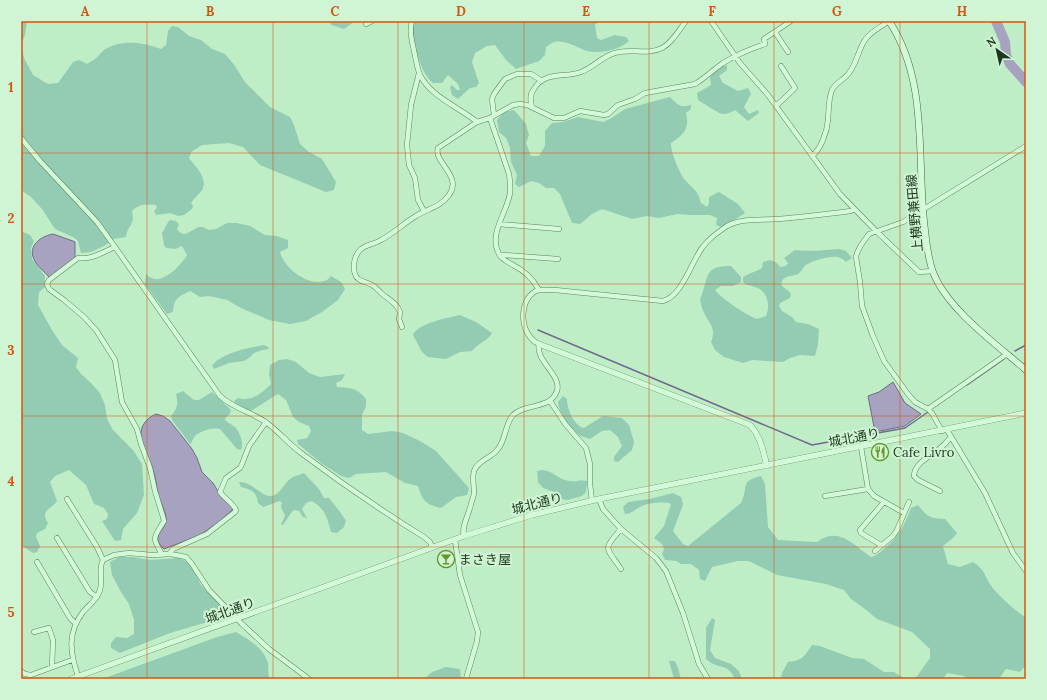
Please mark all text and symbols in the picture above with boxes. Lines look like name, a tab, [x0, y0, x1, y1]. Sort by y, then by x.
text: A	[81, 3, 90, 20]
text: B	[206, 3, 215, 20]
text: C	[331, 3, 340, 20]
text: D	[456, 3, 466, 20]
text: E	[582, 3, 590, 20]
text: F	[708, 3, 716, 20]
text: G	[832, 3, 842, 20]
text: H	[957, 3, 967, 20]
north arrow	[977, 30, 1017, 70]
text: N	[984, 33, 999, 50]
text: 1	[8, 79, 14, 96]
street label: 上横野兼田線	[903, 173, 926, 253]
text: 2	[8, 210, 15, 227]
text: 3	[7, 342, 15, 359]
street label: 城北通り	[827, 424, 881, 451]
restaurant icon: Cafe Livro	[870, 442, 890, 462]
place label: Cafe Livro	[893, 444, 955, 461]
text: 4	[7, 473, 15, 490]
street label: 城北通り	[510, 489, 564, 518]
bar icon: まさき屋	[436, 549, 456, 569]
place label: まさき屋	[459, 551, 511, 568]
street label: 城北通り	[203, 594, 258, 627]
text: 5	[7, 604, 15, 621]

